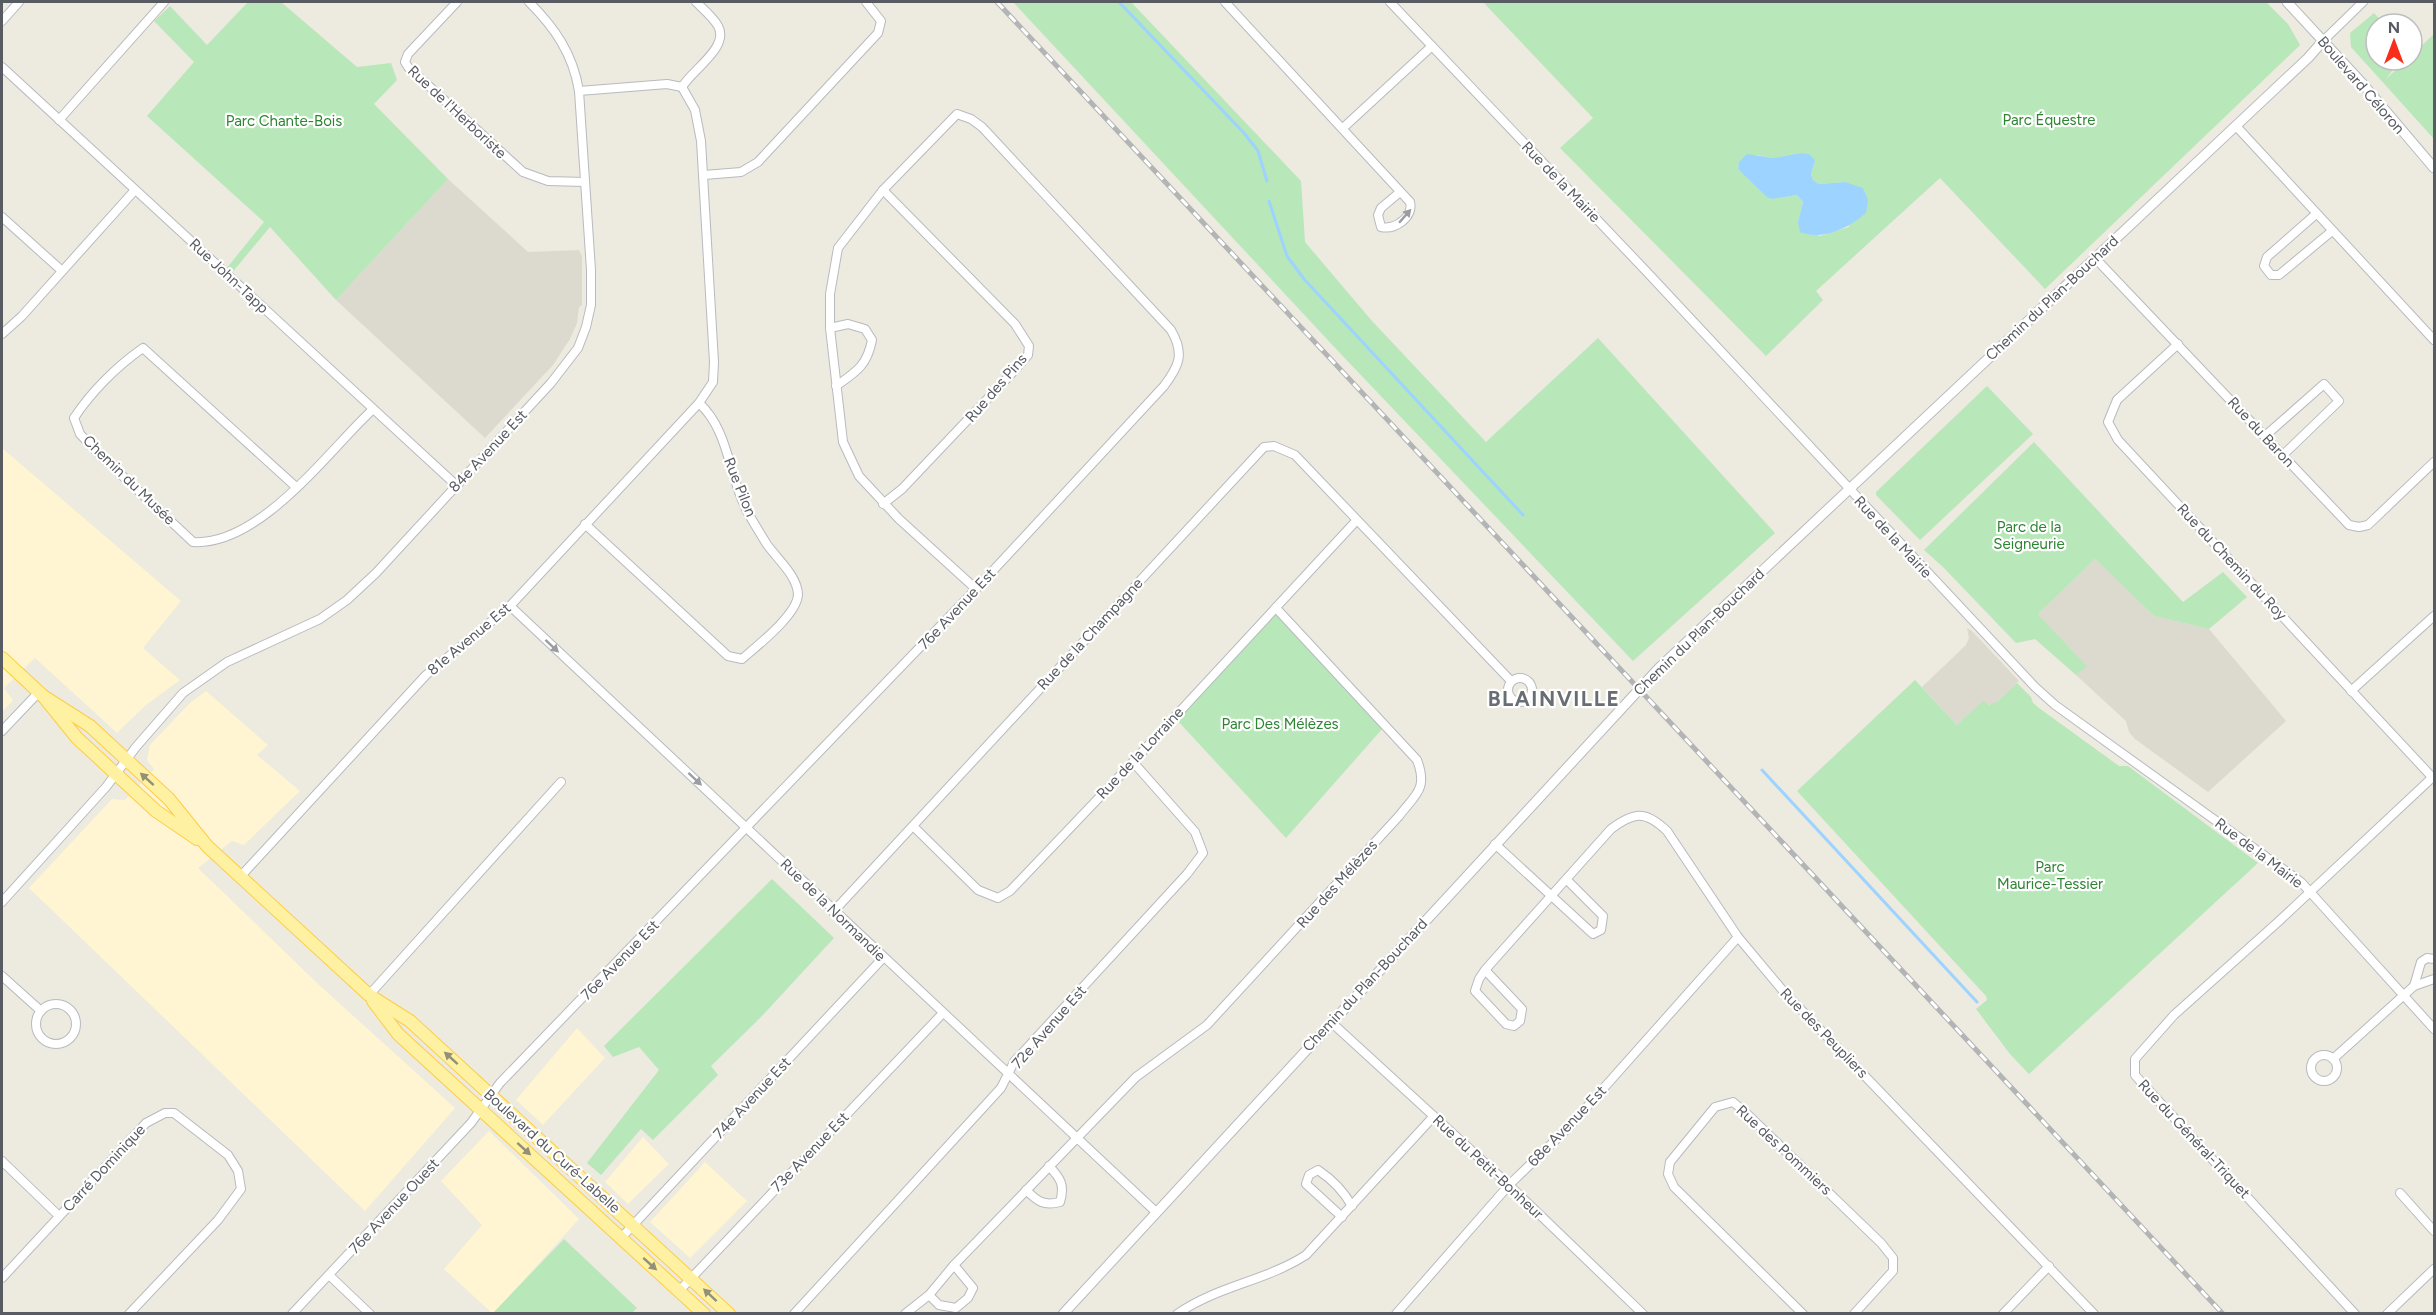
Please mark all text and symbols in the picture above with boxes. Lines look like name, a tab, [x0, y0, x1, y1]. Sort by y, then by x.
north arrow	[2364, 12, 2424, 72]
text: N	[2388, 18, 2400, 37]
street label: Boulevard Céloron	[2314, 32, 2408, 138]
street label: Rue de l'Herboriste	[404, 62, 510, 162]
park label: Parc Équestre	[2002, 111, 2096, 129]
park label: Parc Chante-Bois	[226, 112, 342, 130]
street label: Rue de la Mairie	[1518, 138, 1604, 226]
one-way arrow	[1398, 209, 1411, 224]
street label: Chemin du Plan-Bouchard	[1982, 232, 2122, 364]
street label: Rue John-Tapp	[186, 235, 272, 317]
street label: Rue des Pins	[961, 350, 1031, 426]
street label: Rue du Baron	[2224, 393, 2298, 471]
street label: 84e Avenue Est	[445, 406, 531, 496]
street label: Chemin du Musée	[79, 431, 179, 529]
street label: Rue Pilon	[720, 455, 760, 519]
street label: Rue de la Mairie	[1850, 492, 1936, 582]
street label: Rue du Chemin du Roy	[2173, 500, 2291, 624]
park label: Parc de la Seigneurie	[1993, 518, 2065, 553]
street label: 76e Avenue Est	[915, 564, 999, 653]
street label: Chemin du Plan-Bouchard	[1630, 565, 1768, 699]
street label: Rue de la Champagne	[1033, 574, 1147, 694]
street label: 81e Avenue Est	[424, 599, 515, 679]
one-way arrow	[545, 639, 560, 653]
district label: BLAINVILLE	[1488, 686, 1620, 711]
street label: Rue de la Lorraine	[1093, 703, 1187, 803]
park label: Parc Des Mélèzes	[1221, 715, 1339, 733]
one-way arrow	[140, 772, 155, 786]
one-way arrow	[687, 772, 702, 785]
street label: Rue de la Mairie	[2211, 814, 2307, 892]
street label: Rue des Mélèzes	[1293, 836, 1381, 932]
street label: Rue de la Normandie	[777, 855, 889, 965]
park label: Parc Maurice-Tessier	[1997, 858, 2103, 893]
street label: Chemin du Plan-Bouchard	[1299, 915, 1431, 1055]
street label: 76e Avenue Est	[577, 916, 663, 1004]
street label: 72e Avenue Est	[1008, 981, 1090, 1072]
street label: Rue des Peupliers	[1776, 984, 1872, 1082]
one-way arrow	[444, 1052, 459, 1065]
street label: 74e Avenue Est	[710, 1053, 795, 1143]
street label: Rue du Général-Triquet	[2134, 1076, 2254, 1202]
street label: 68e Avenue Est	[1524, 1082, 1610, 1170]
street label: Boulevard du Curé-Labelle	[480, 1085, 624, 1217]
street label: Rue des Pommiers	[1733, 1101, 1835, 1199]
street label: 73e Avenue Est	[767, 1108, 853, 1196]
street label: Rue du Petit-Bonheur	[1429, 1111, 1547, 1223]
street label: Carré Dominique	[59, 1121, 149, 1215]
one-way arrow	[516, 1142, 531, 1156]
street label: 76e Avenue Ouest	[345, 1154, 443, 1257]
one-way arrow	[642, 1257, 657, 1270]
one-way arrow	[703, 1289, 718, 1302]

